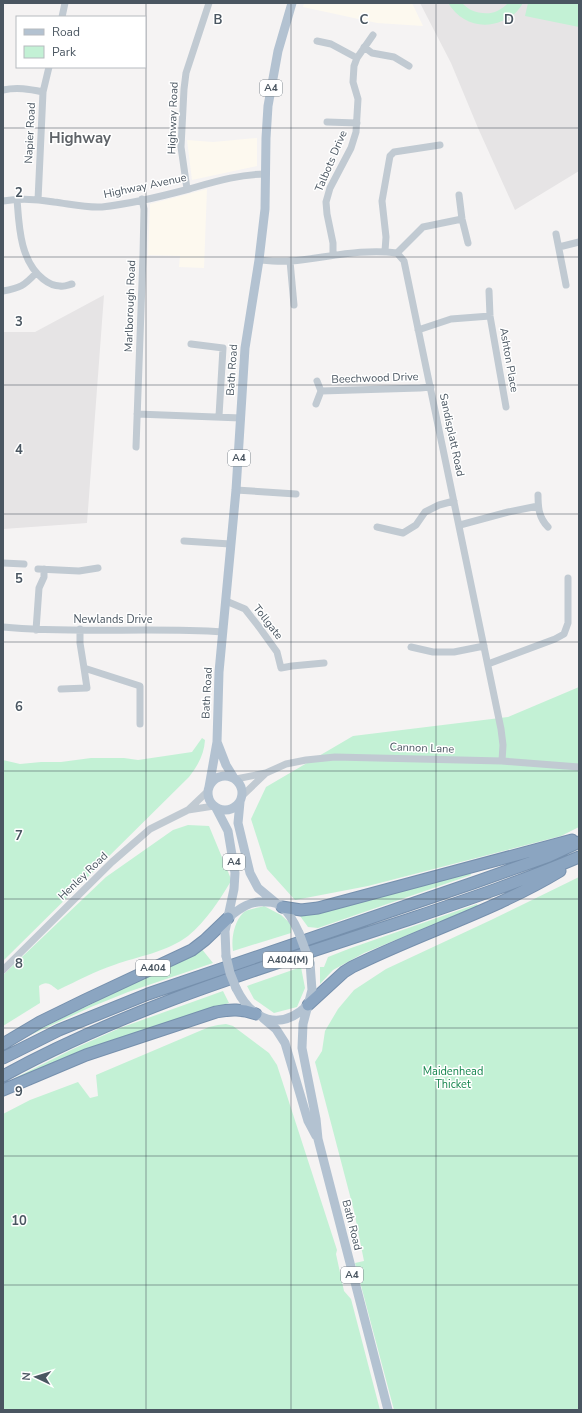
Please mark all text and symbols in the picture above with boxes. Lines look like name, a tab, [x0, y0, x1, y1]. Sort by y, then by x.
text: B	[214, 11, 223, 29]
text: C	[360, 11, 369, 29]
text: D	[504, 11, 514, 29]
legend	[16, 16, 146, 68]
text: Road	[52, 24, 80, 40]
text: Park	[52, 44, 77, 60]
road number: A4	[260, 80, 282, 96]
street label: Highway Road	[164, 81, 182, 155]
street label: Napier Road	[21, 102, 39, 164]
district label: Highway	[49, 128, 111, 148]
street label: Talbots Drive	[311, 128, 351, 194]
street label: Highway Avenue	[102, 170, 188, 202]
text: 2	[15, 184, 23, 202]
street label: Marlborough Road	[121, 260, 139, 352]
text: 3	[15, 313, 23, 331]
street label: Ashton Place	[496, 327, 522, 394]
street label: Bath Road	[223, 344, 241, 396]
street label: Beechwood Drive	[331, 369, 419, 387]
street label: Sandisplatt Road	[436, 392, 468, 478]
text: 4	[15, 441, 23, 459]
road number: A4	[228, 450, 250, 466]
text: 5	[15, 570, 23, 588]
street label: Tollgate	[250, 602, 286, 643]
street label: Newlands Drive	[73, 612, 153, 627]
street label: Bath Road	[198, 667, 216, 719]
text: 6	[15, 698, 23, 716]
street label: Cannon Lane	[389, 739, 455, 757]
text: 7	[15, 827, 23, 845]
street label: Henley Road	[55, 849, 111, 903]
road number: A4	[223, 854, 245, 870]
road number: A404(M)	[263, 952, 313, 968]
text: 8	[15, 955, 23, 973]
road number: A404	[136, 960, 170, 976]
park label: Maidenhead Thicket	[423, 1064, 483, 1092]
text: 9	[15, 1083, 23, 1101]
street label: Bath Road	[338, 1198, 366, 1252]
text: 10	[11, 1212, 27, 1230]
road number: A4	[341, 1267, 363, 1283]
north arrow	[16, 1357, 56, 1397]
text: N	[19, 1372, 34, 1381]

